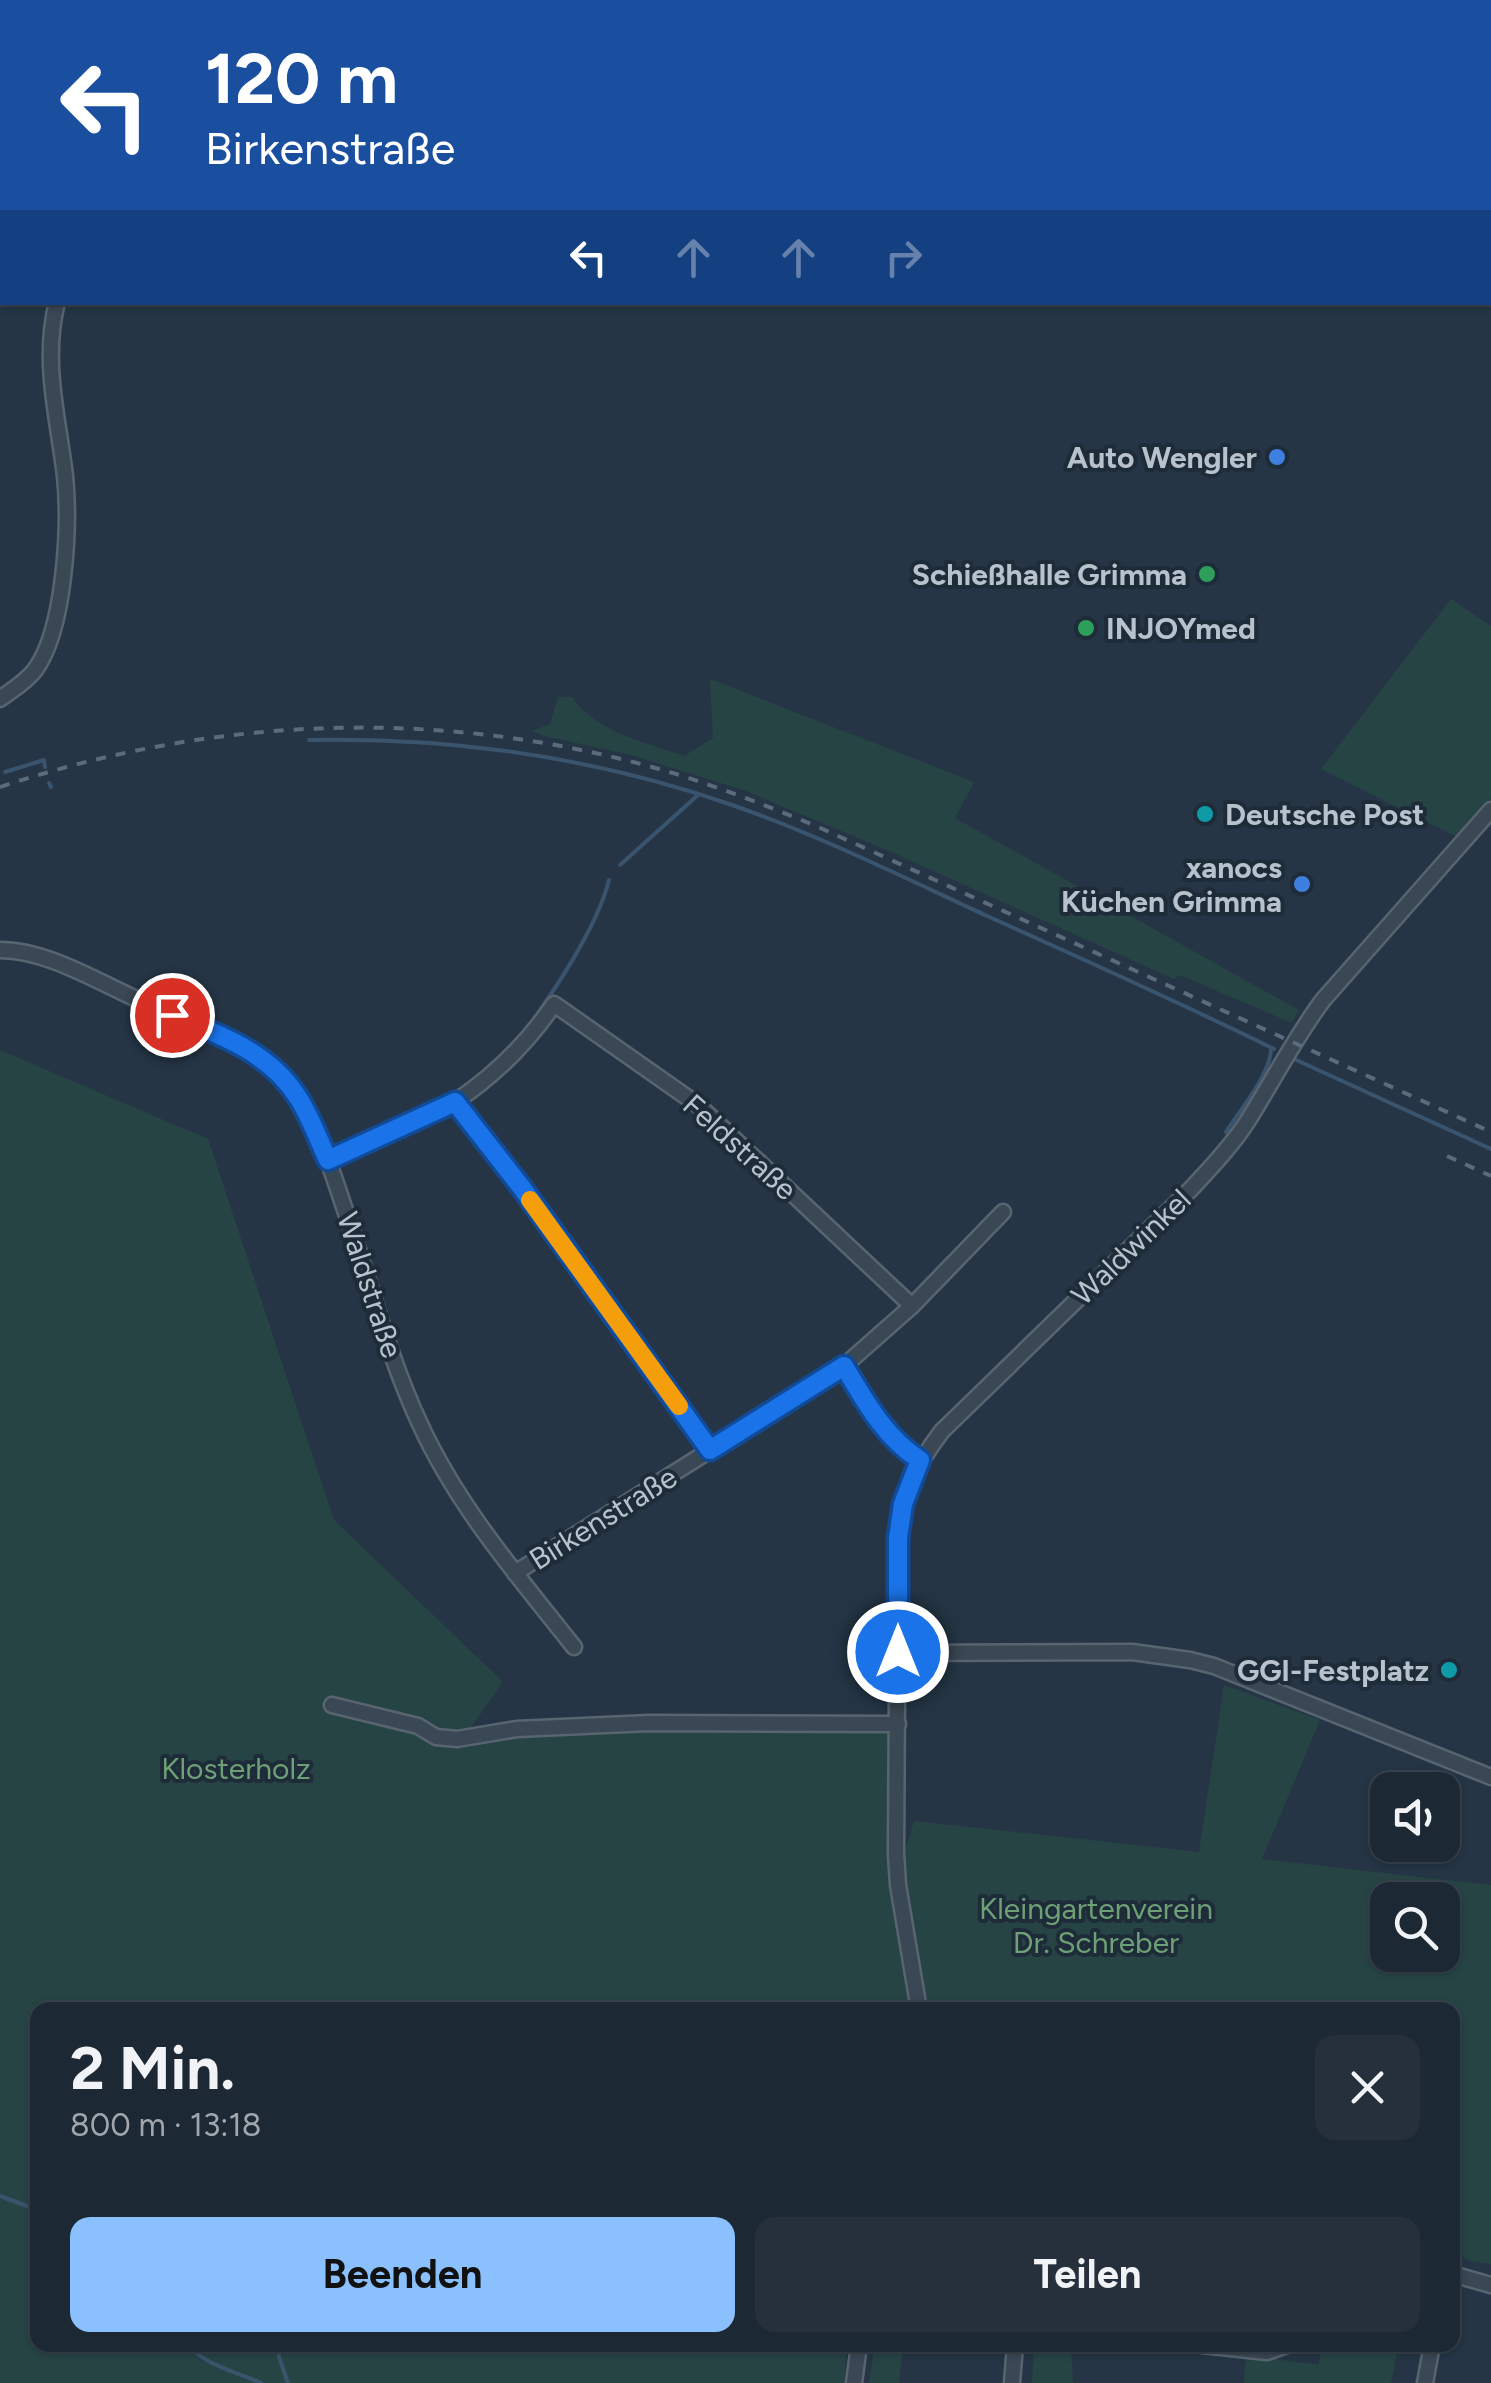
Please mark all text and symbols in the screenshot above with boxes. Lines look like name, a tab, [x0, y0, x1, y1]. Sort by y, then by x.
text: 120 m	[205, 36, 398, 121]
icon: left	[40, 40, 170, 170]
text: Birkenstraße	[205, 121, 455, 175]
icon: left	[561, 230, 616, 285]
icon: ahead	[666, 230, 721, 285]
icon: ahead	[771, 230, 826, 285]
icon: right	[876, 230, 931, 285]
place label: Auto Wengler	[1067, 439, 1257, 476]
marker: Auto Wengler	[1266, 446, 1288, 468]
place label: Schießhalle Grimma	[912, 556, 1187, 593]
marker: Schießhalle Grimma	[1196, 563, 1218, 585]
place label: INJOYmed	[1106, 610, 1256, 647]
marker: INJOYmed	[1075, 617, 1097, 639]
place label: Deutsche Post	[1225, 796, 1424, 833]
marker: Deutsche Post	[1194, 803, 1216, 825]
place label: xanocs Küchen Grimma	[1061, 849, 1282, 920]
marker: xanocs Küchen Grimma	[1291, 873, 1313, 895]
pin	[130, 973, 215, 1058]
icon: arrive	[145, 988, 200, 1043]
street label: Feldstraße	[675, 1086, 805, 1208]
street label: Waldwinkel	[1064, 1181, 1198, 1313]
street label: Waldstraße	[329, 1207, 411, 1363]
street label: Birkenstraße	[522, 1458, 684, 1578]
position arrow	[846, 1600, 950, 1704]
place label: GGI-Festplatz	[1237, 1652, 1429, 1689]
marker: GGI-Festplatz	[1438, 1659, 1460, 1681]
park label: Klosterholz	[161, 1750, 311, 1787]
map controls	[1370, 1772, 1460, 1972]
button: sound	[1370, 1772, 1460, 1862]
button: search	[1370, 1882, 1460, 1972]
park label: Kleingartenverein Dr. Schreber	[979, 1890, 1213, 1961]
text: 2 Min.	[70, 2032, 235, 2104]
button: close	[1315, 2035, 1420, 2140]
text: 800 m · 13:18	[70, 2106, 261, 2144]
button: Beenden	[70, 2217, 735, 2332]
button: Teilen	[755, 2217, 1420, 2332]

